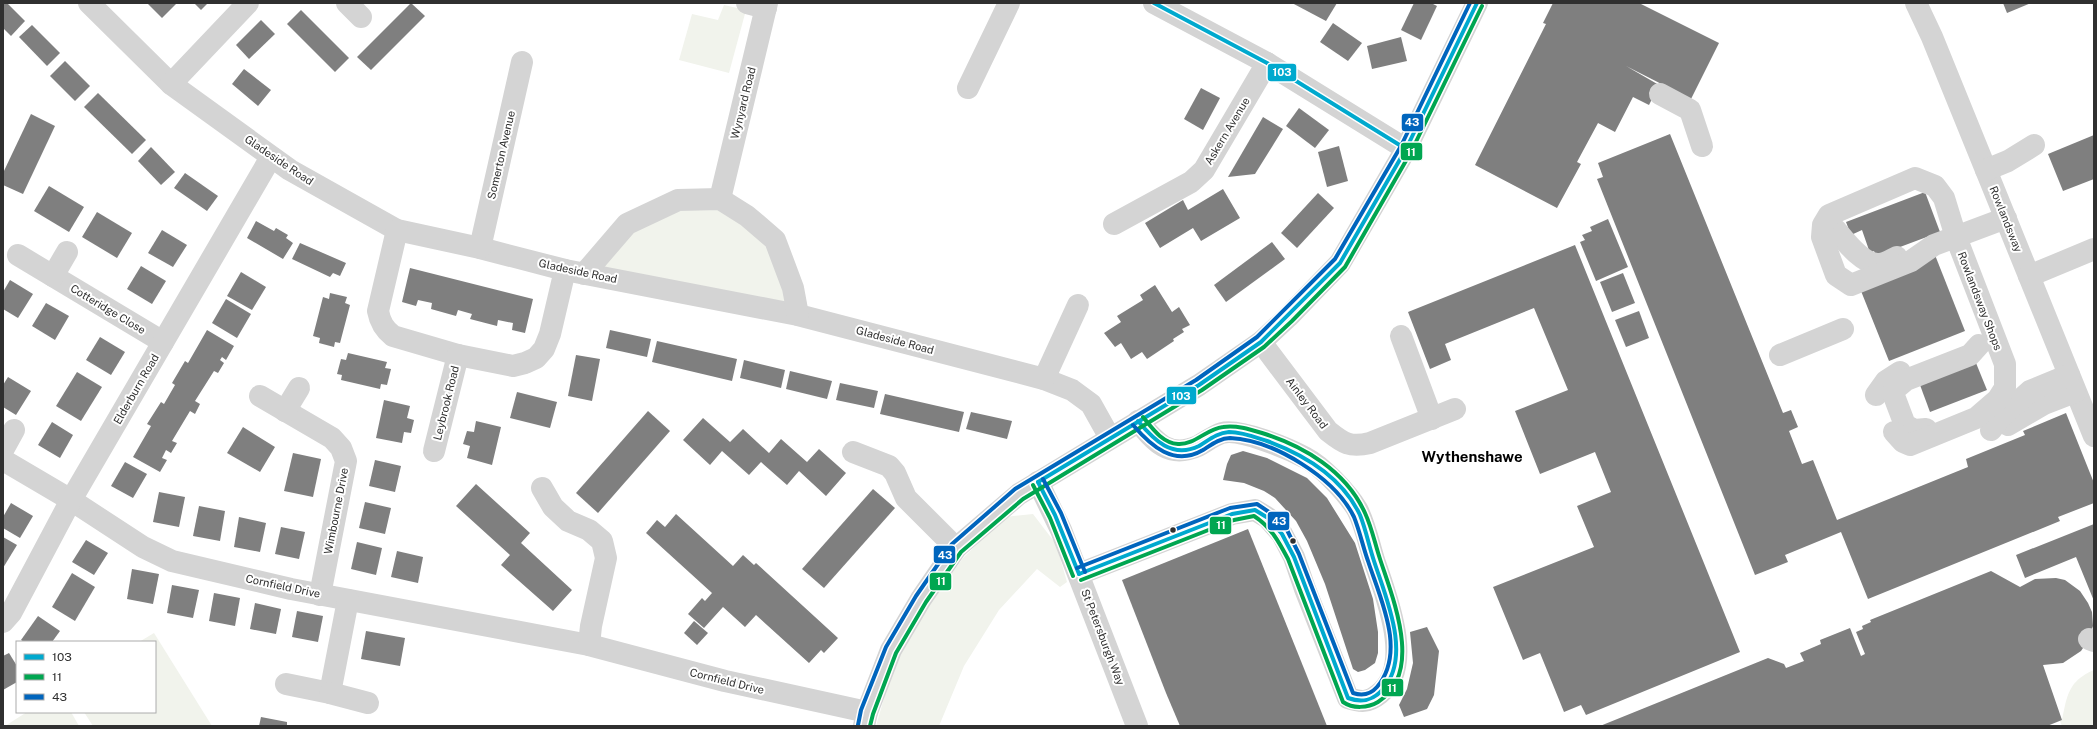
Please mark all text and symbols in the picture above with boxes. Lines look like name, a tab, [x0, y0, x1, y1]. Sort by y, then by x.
line badge: 103	[1267, 63, 1297, 82]
street label: Wynyard Road	[728, 66, 758, 140]
text: 103	[1272, 66, 1292, 78]
street label: Askern Avenue	[1202, 95, 1252, 167]
street label: Somerton Avenue	[485, 109, 517, 201]
line badge: 43	[1401, 113, 1424, 132]
text: 43	[1405, 116, 1419, 128]
street label: Gladeside Road	[243, 133, 315, 187]
line badge: 11	[1400, 142, 1423, 161]
text: 11	[1406, 146, 1416, 158]
street label: Rowlandsway	[1987, 184, 2025, 254]
street label: Rowlandsway Shops	[1956, 250, 2005, 352]
street label: Gladeside Road	[538, 257, 618, 285]
street label: Cotteridge Close	[68, 282, 148, 336]
street label: Gladeside Road	[855, 324, 935, 356]
street label: Elderburn Road	[111, 352, 161, 426]
street label: Leybrook Road	[431, 365, 461, 441]
street label: Ainley Road	[1284, 375, 1330, 431]
line badge: 103	[1166, 386, 1197, 405]
text: 103	[1171, 390, 1191, 402]
district label: Wythenshawe	[1421, 448, 1523, 465]
street label: Wimbourne Drive	[322, 467, 350, 555]
line badge: 43	[1267, 511, 1290, 531]
text: 43	[1272, 515, 1286, 527]
line badge: 11	[1209, 516, 1232, 535]
text: 11	[1216, 519, 1226, 531]
unlabelled marker	[1168, 525, 1178, 535]
unlabelled marker	[1288, 536, 1298, 546]
line badge: 43	[933, 545, 956, 564]
text: 43	[938, 549, 952, 561]
street label: Cornfield Drive	[245, 572, 321, 600]
line badge: 11	[929, 572, 952, 591]
text: 11	[936, 575, 946, 587]
street label: St Petersburgh Way	[1079, 587, 1127, 687]
legend	[16, 641, 156, 713]
text: 103	[52, 650, 72, 664]
street label: Cornfield Drive	[689, 666, 765, 696]
text: 11	[52, 670, 62, 684]
line badge: 11	[1381, 678, 1404, 697]
text: 11	[1387, 682, 1397, 694]
text: 43	[52, 690, 67, 704]

